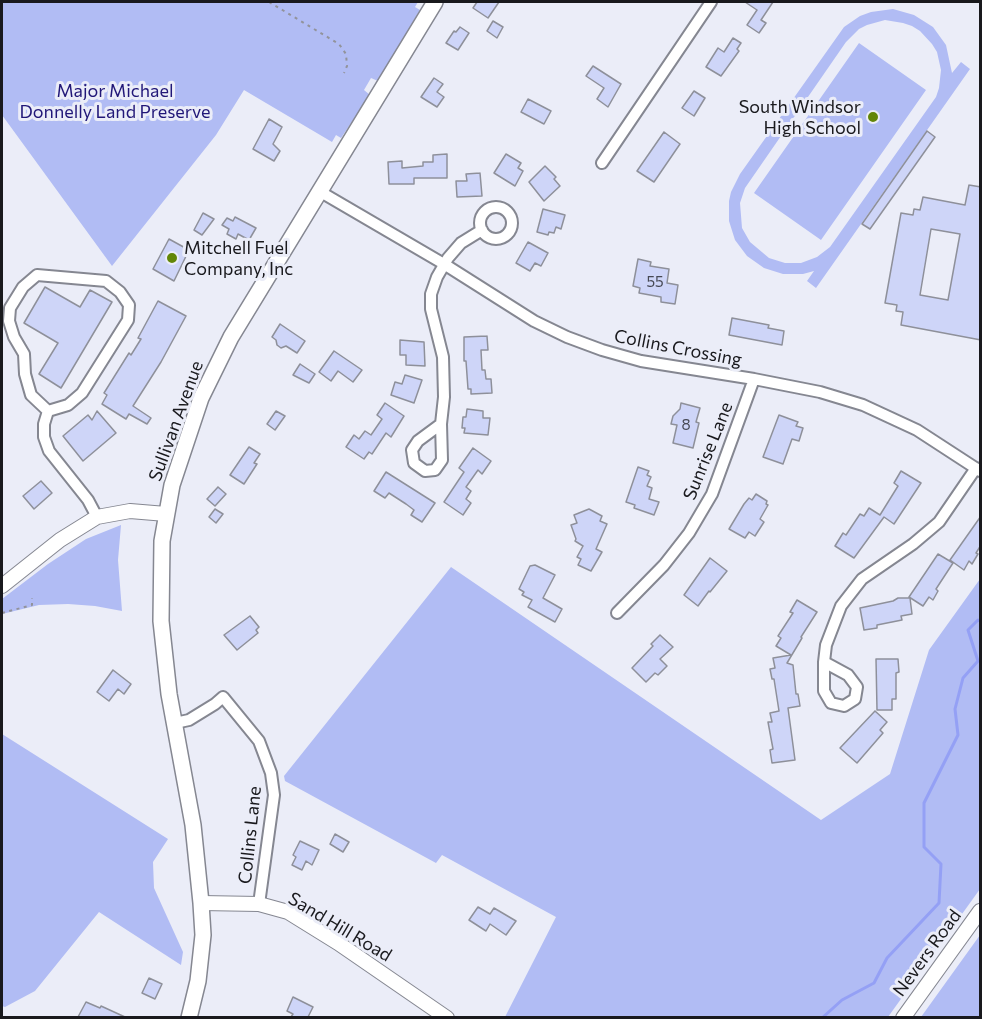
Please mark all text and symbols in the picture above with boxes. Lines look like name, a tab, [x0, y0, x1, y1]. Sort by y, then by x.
park label: Major Michael Donnelly Land Preserve	[20, 80, 210, 122]
place label: South Windsor High School	[739, 96, 861, 138]
marker: South Windsor High School	[866, 110, 880, 124]
place label: Mitchell Fuel Company, Inc	[184, 237, 293, 280]
marker: Mitchell Fuel Company, Inc	[165, 251, 179, 265]
house number: 55	[646, 273, 664, 291]
street label: Collins Crossing	[612, 325, 744, 371]
street label: Sullivan Avenue	[144, 358, 208, 484]
street label: Sunrise Lane	[679, 399, 737, 503]
house number: 8	[681, 416, 691, 434]
street label: Collins Lane	[234, 785, 266, 885]
street label: Sand Hill Road	[284, 888, 396, 966]
street label: Nevers Road	[888, 905, 966, 1001]

